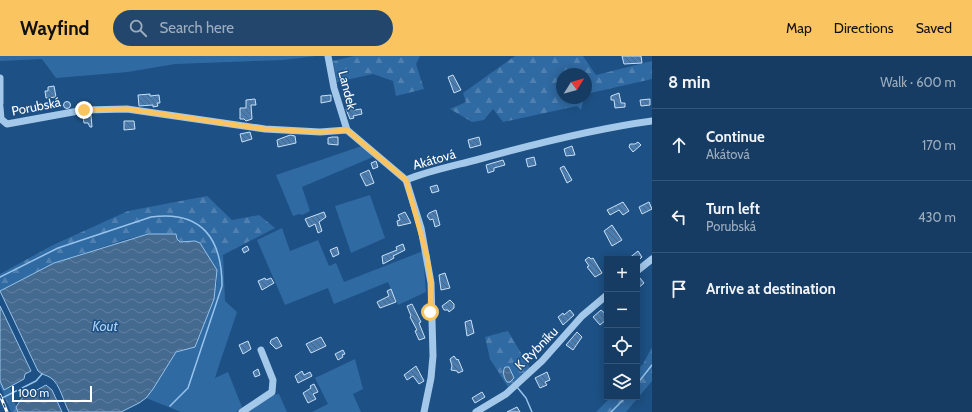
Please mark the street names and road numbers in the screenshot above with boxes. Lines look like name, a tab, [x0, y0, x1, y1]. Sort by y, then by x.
street label: Landek	[335, 69, 361, 111]
street label: Porubská	[10, 93, 63, 119]
street label: Akátová	[411, 145, 458, 173]
street label: K Rybníku	[511, 323, 561, 373]

